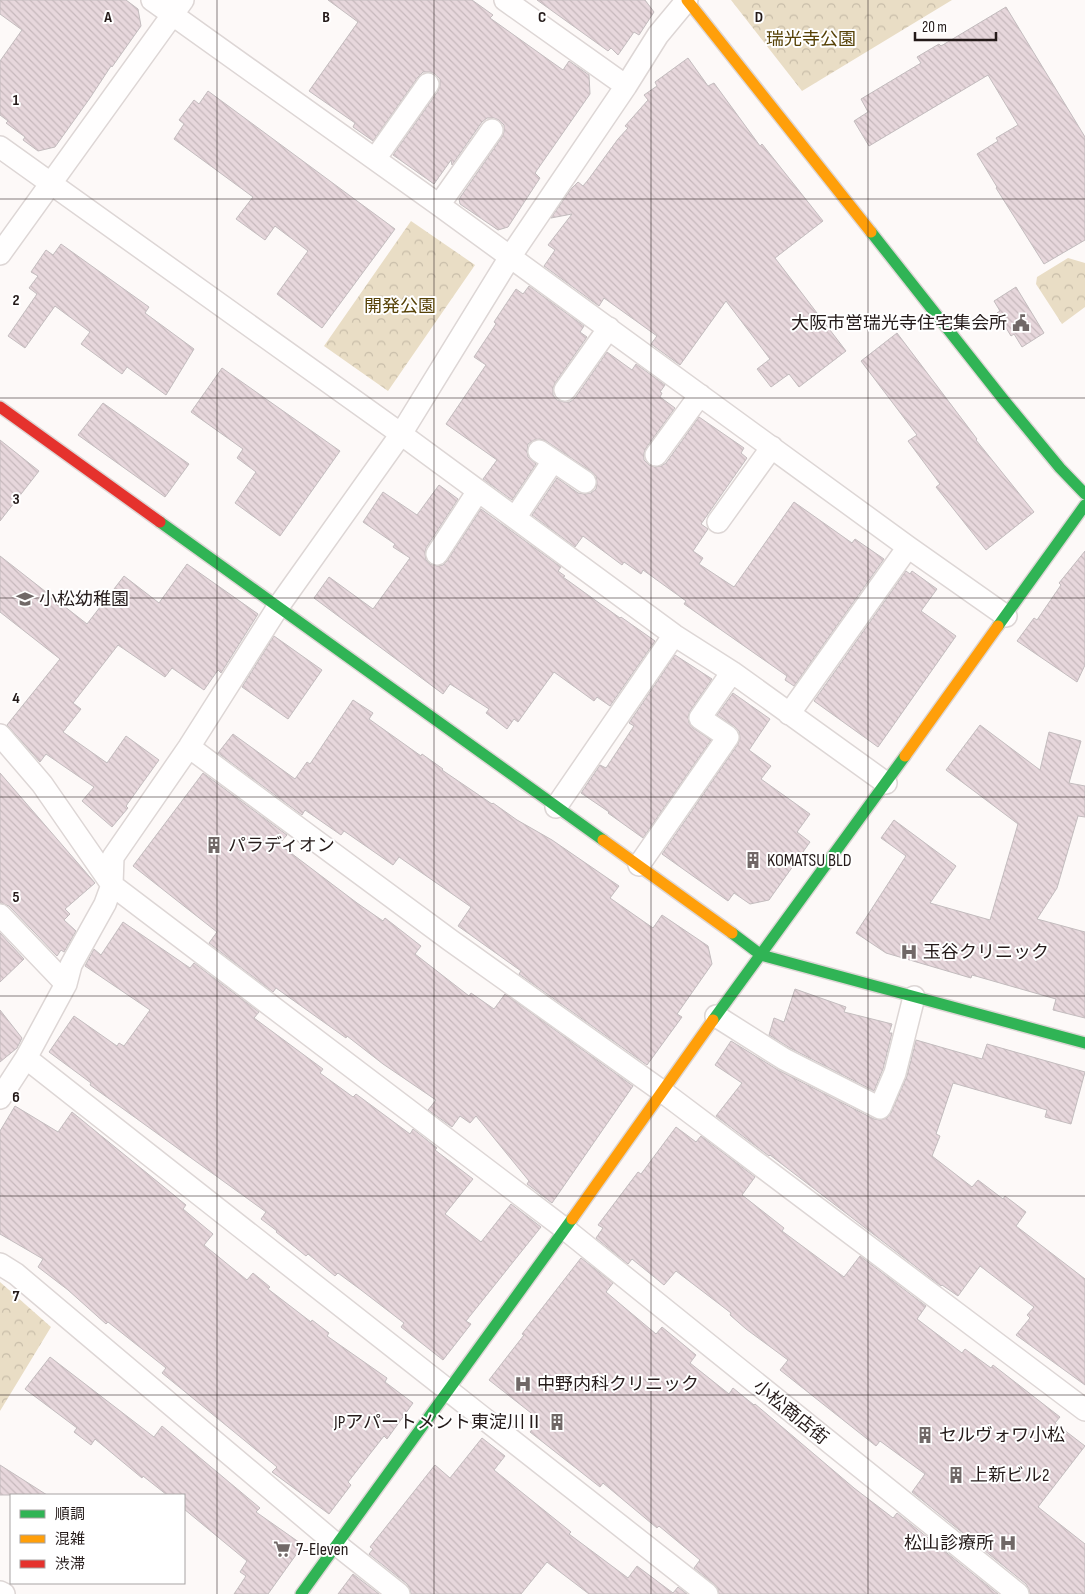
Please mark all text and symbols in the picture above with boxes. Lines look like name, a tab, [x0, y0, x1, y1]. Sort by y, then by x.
text: A	[103, 8, 112, 27]
text: B	[322, 8, 330, 27]
text: C	[538, 8, 546, 27]
text: D	[755, 8, 763, 27]
scale bar	[915, 10, 996, 42]
text: 20 m	[922, 18, 947, 37]
park label: 瑞光寺公園	[766, 29, 856, 50]
text: 1	[13, 91, 20, 110]
text: 2	[12, 291, 20, 310]
park label: 開発公園	[364, 296, 436, 317]
place label: 大阪市営瑞光寺住宅集会所	[791, 313, 1007, 334]
public building icon: 大阪市営瑞光寺住宅集会所	[1011, 313, 1031, 333]
text: 3	[12, 490, 20, 509]
school or university icon: 小松幼稚園	[15, 589, 35, 609]
place label: 小松幼稚園	[39, 589, 129, 610]
text: 4	[12, 689, 20, 708]
building icon: パラディオン	[204, 835, 224, 855]
place label: パラディオン	[228, 835, 335, 856]
building icon: KOMATSU BLD	[743, 850, 763, 870]
place label: KOMATSU BLD	[767, 850, 852, 871]
text: 5	[12, 888, 20, 907]
hospital icon: 玉谷クリニック	[899, 942, 919, 962]
place label: 玉谷クリニック	[923, 942, 1049, 963]
text: 6	[12, 1088, 20, 1107]
text: 7	[13, 1287, 20, 1306]
hospital icon: 中野内科クリニック	[513, 1374, 533, 1394]
place label: 中野内科クリニック	[537, 1374, 699, 1395]
street label: 小松商店街	[749, 1376, 832, 1449]
place label: JPアパートメント東淀川Ⅱ	[333, 1412, 543, 1433]
building icon: JPアパートメント東淀川Ⅱ	[547, 1412, 567, 1432]
building icon: セルヴォワ小松	[915, 1425, 935, 1445]
place label: セルヴォワ小松	[939, 1425, 1065, 1446]
building icon: 上新ビル2	[946, 1465, 966, 1485]
place label: 上新ビル2	[970, 1465, 1049, 1486]
legend	[10, 1494, 185, 1584]
text: 順調	[55, 1505, 85, 1524]
text: 混雑	[55, 1530, 85, 1549]
place label: 松山診療所	[904, 1533, 994, 1554]
hospital icon: 松山診療所	[998, 1533, 1018, 1553]
supermarket icon: 7-Eleven	[272, 1539, 292, 1559]
place label: 7-Eleven	[296, 1539, 349, 1560]
text: 渋滞	[55, 1555, 85, 1574]

